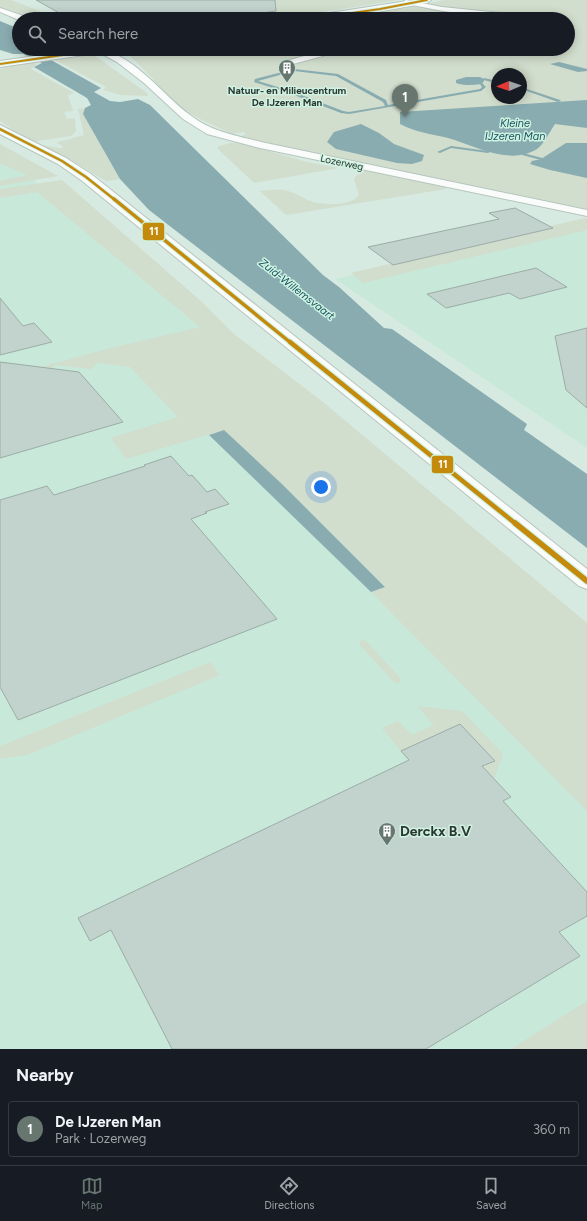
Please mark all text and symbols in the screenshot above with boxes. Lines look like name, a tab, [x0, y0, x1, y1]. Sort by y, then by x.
search box	[12, 12, 575, 56]
icon: search	[26, 23, 48, 45]
text: Search here	[58, 25, 138, 43]
building icon: Natuur- en Milieucentrum De IJzeren Man	[277, 58, 297, 83]
north arrow	[491, 68, 527, 104]
place label: Natuur- en Milieucentrum De IJzeren Man	[228, 84, 347, 109]
pin: 1	[392, 84, 418, 117]
water label: Kleine IJzeren Man	[485, 117, 545, 143]
street label: Lozerweg	[319, 152, 365, 173]
line badge: 11	[142, 222, 165, 241]
text: 11	[149, 225, 159, 238]
water label: Zuid-Willemsvaart	[256, 256, 337, 323]
line badge: 11	[431, 455, 454, 474]
text: 11	[438, 458, 448, 471]
your location	[311, 477, 331, 497]
building icon: Derckx B.V	[377, 821, 397, 846]
place label: Derckx B.V	[400, 823, 471, 840]
text: Nearby	[16, 1065, 74, 1085]
text: De IJzeren Man	[55, 1113, 161, 1131]
text: 1	[27, 1122, 33, 1137]
text: 360 m	[533, 1122, 570, 1137]
text: Park · Lozerweg	[55, 1131, 146, 1146]
tab: Map	[81, 1175, 103, 1212]
tab: Directions	[264, 1175, 314, 1212]
tab: Saved	[476, 1175, 506, 1212]

